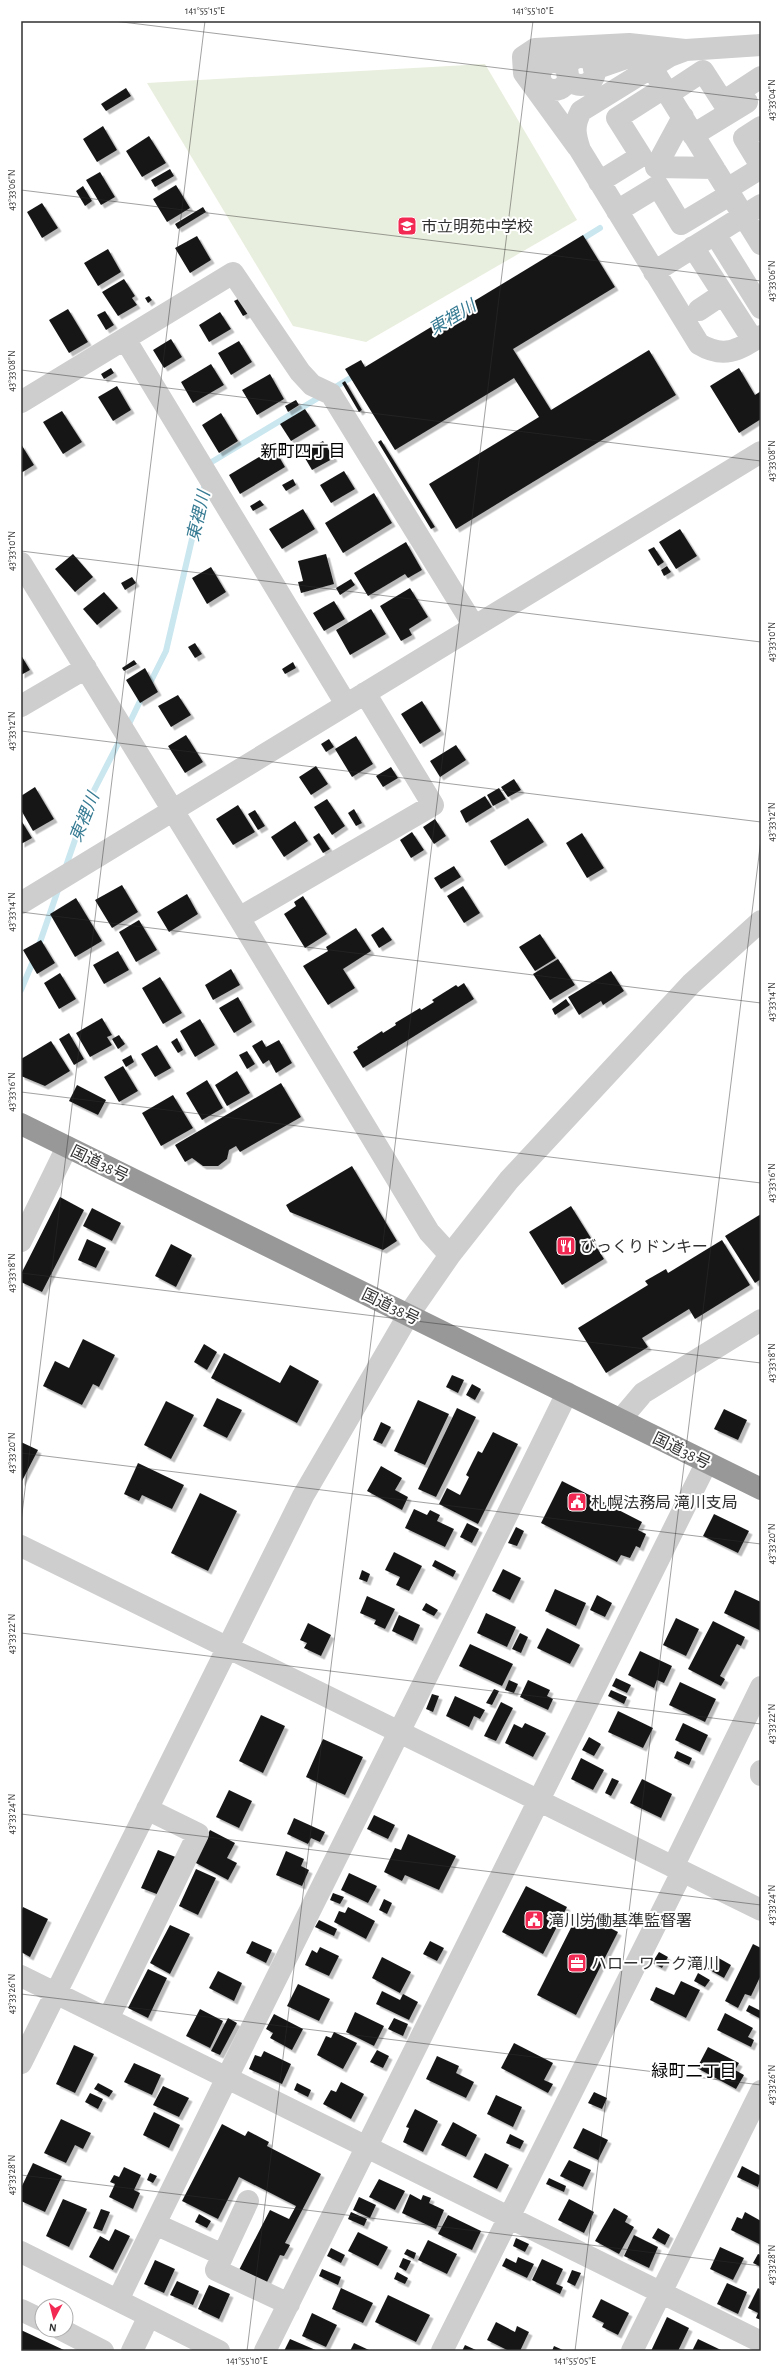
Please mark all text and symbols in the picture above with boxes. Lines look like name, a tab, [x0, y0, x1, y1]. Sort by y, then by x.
text: 141°55'15"E	[185, 6, 225, 16]
text: 141°55'10"E	[513, 6, 554, 16]
text: 43°33'04"N	[767, 79, 777, 121]
text: 43°33'06"N	[7, 169, 17, 211]
school or university icon: 市立明苑中学校	[396, 215, 418, 237]
place label: 市立明苑中学校	[421, 218, 533, 235]
text: 43°33'06"N	[767, 260, 777, 302]
water label: 東裡川	[426, 295, 480, 338]
text: 43°33'08"N	[7, 350, 17, 392]
text: 43°33'08"N	[767, 440, 777, 482]
district label: 新町四丁目	[261, 442, 346, 460]
water label: 東裡川	[183, 487, 213, 543]
text: 43°33'10"N	[7, 531, 17, 571]
text: 43°33'10"N	[767, 622, 777, 662]
text: 43°33'12"N	[7, 711, 17, 751]
water label: 東裡川	[66, 788, 103, 844]
text: 43°33'12"N	[767, 802, 777, 842]
text: 43°33'14"N	[7, 892, 17, 932]
text: 43°33'14"N	[767, 982, 777, 1022]
text: 43°33'16"N	[7, 1072, 17, 1112]
street label: 国道38号	[68, 1142, 131, 1185]
text: 43°33'16"N	[767, 1163, 777, 1203]
restaurant icon: びっくりドンキー	[555, 1235, 577, 1257]
place label: びっくりドンキー	[580, 1238, 708, 1255]
text: 43°33'18"N	[7, 1253, 17, 1293]
street label: 国道38号	[359, 1285, 422, 1328]
text: 43°33'18"N	[767, 1343, 777, 1383]
street label: 国道38号	[650, 1429, 713, 1472]
text: 43°33'20"N	[7, 1432, 17, 1474]
public building icon: 札幌法務局 滝川支局	[566, 1491, 588, 1513]
place label: 札幌法務局 滝川支局	[591, 1494, 738, 1511]
text: 43°33'20"N	[767, 1523, 777, 1565]
text: 43°33'22"N	[7, 1614, 17, 1654]
text: 43°33'22"N	[767, 1704, 777, 1744]
text: 43°33'24"N	[7, 1794, 17, 1834]
text: 43°33'24"N	[767, 1885, 777, 1925]
public building icon: 滝川労働基準監督署	[523, 1909, 545, 1931]
place label: 滝川労働基準監督署	[548, 1912, 692, 1929]
office icon: ハローワーク滝川	[566, 1952, 588, 1974]
place label: ハローワーク滝川	[591, 1955, 719, 1972]
text: 43°33'26"N	[7, 1974, 17, 2014]
district label: 緑町二丁目	[652, 2062, 737, 2080]
text: 43°33'26"N	[767, 2065, 777, 2105]
text: 43°33'28"N	[7, 2155, 17, 2195]
text: 43°33'28"N	[767, 2245, 777, 2285]
north arrow	[34, 2298, 74, 2338]
text: N	[48, 2322, 57, 2333]
text: 141°55'10"E	[227, 2356, 268, 2366]
text: 141°55'05"E	[554, 2356, 596, 2366]

